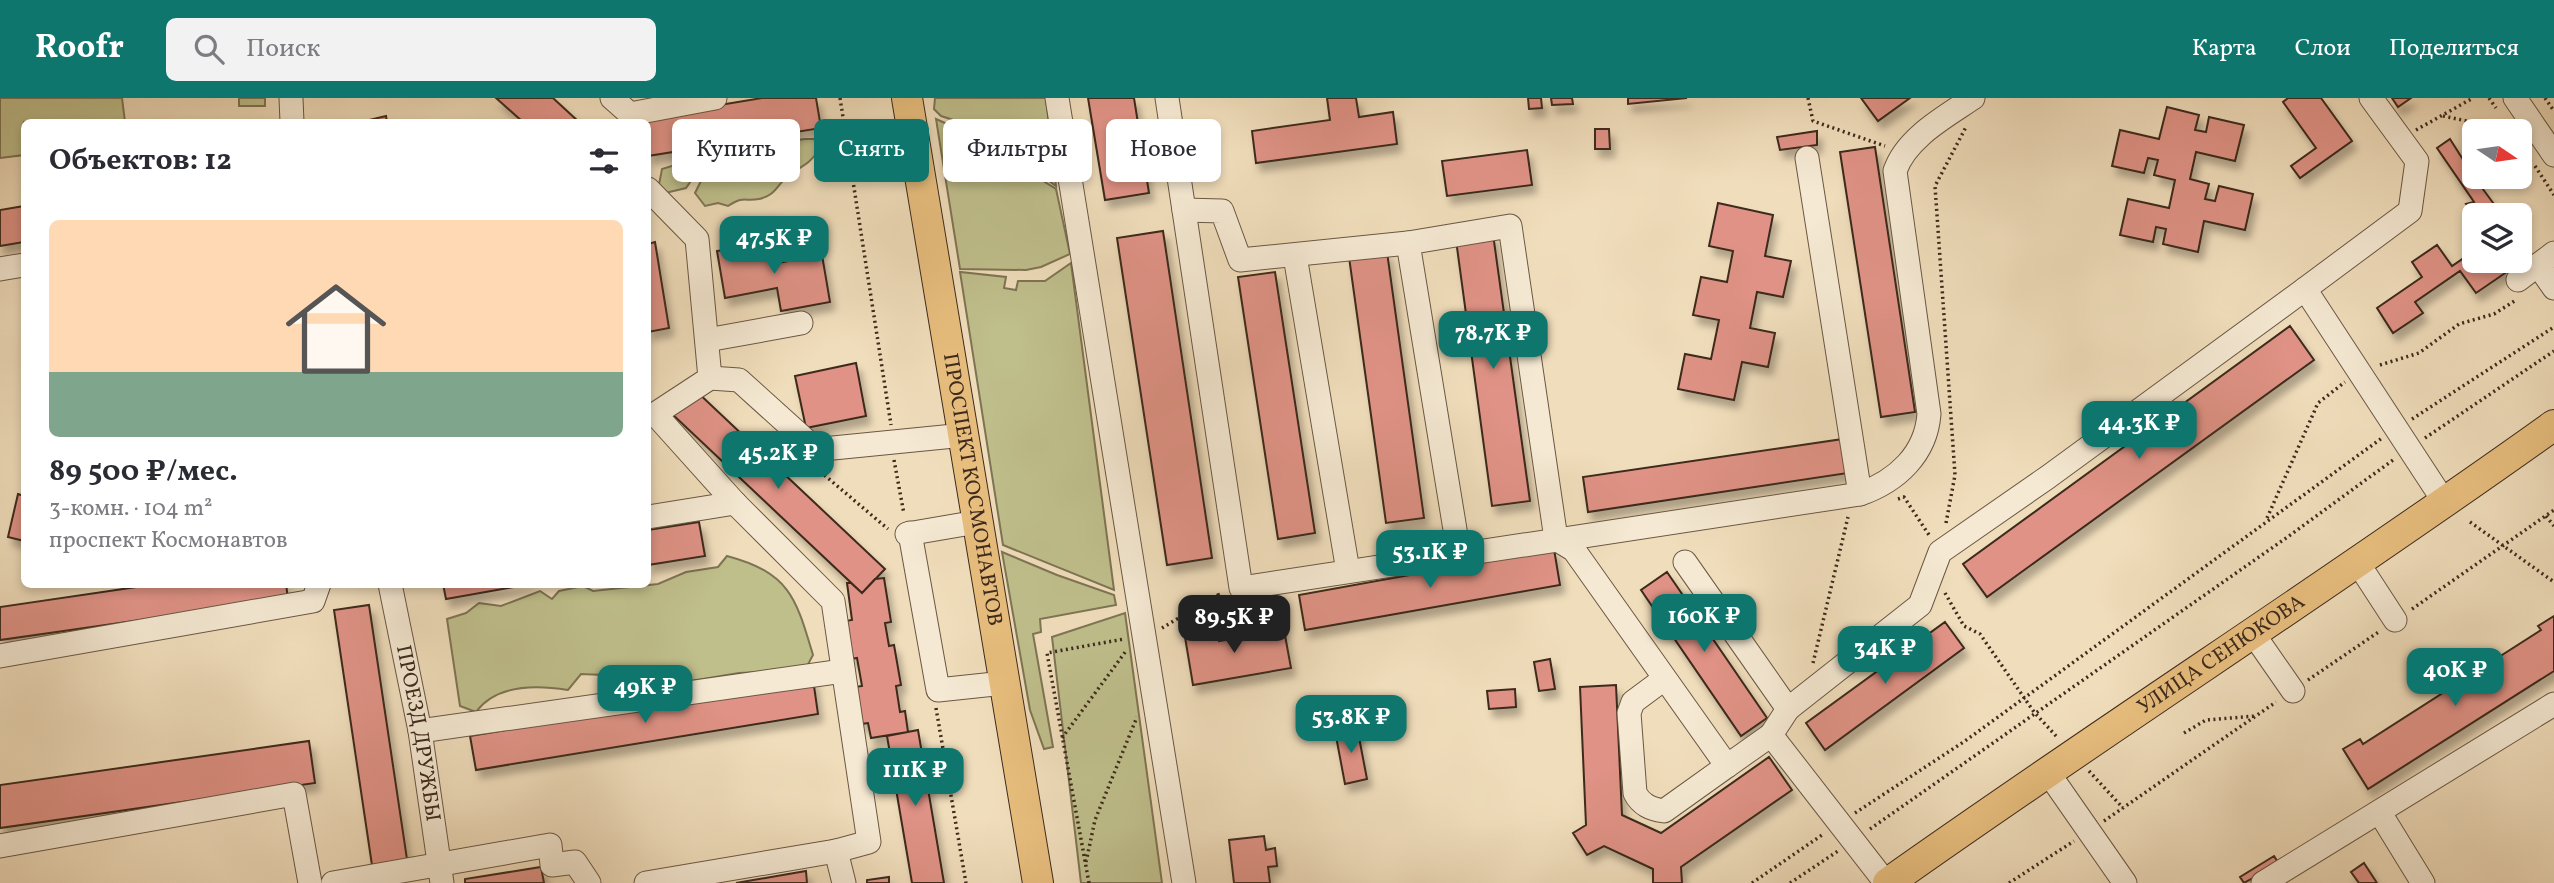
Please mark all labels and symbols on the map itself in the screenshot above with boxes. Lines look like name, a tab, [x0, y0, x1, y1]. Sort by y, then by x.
north arrow	[2462, 119, 2532, 189]
pin: 47.5K ₽	[709, 216, 839, 276]
pin: 78.7K ₽	[1428, 312, 1558, 371]
street label: ПРОСПЕКТ КОСМОНАВТОВ	[935, 351, 1009, 628]
pin: 44.3K ₽	[2074, 402, 2204, 461]
pin: 45.2K ₽	[713, 432, 843, 491]
pin: 53.1K ₽	[1365, 531, 1495, 590]
street label: УЛИЦА СЕНЮКОВА	[2132, 587, 2311, 722]
pin: 160K ₽	[1647, 594, 1761, 654]
pin: 89.5K ₽	[1169, 596, 1299, 655]
pin: 34K ₽	[1836, 626, 1934, 686]
street label: ПРОЕЗД ДРУЖБЫ	[388, 642, 447, 823]
pin: 40K ₽	[2406, 648, 2504, 708]
pin: 49K ₽	[596, 666, 694, 725]
pin: 53.8K ₽	[1286, 696, 1416, 755]
pin: 111K ₽	[858, 748, 972, 808]

